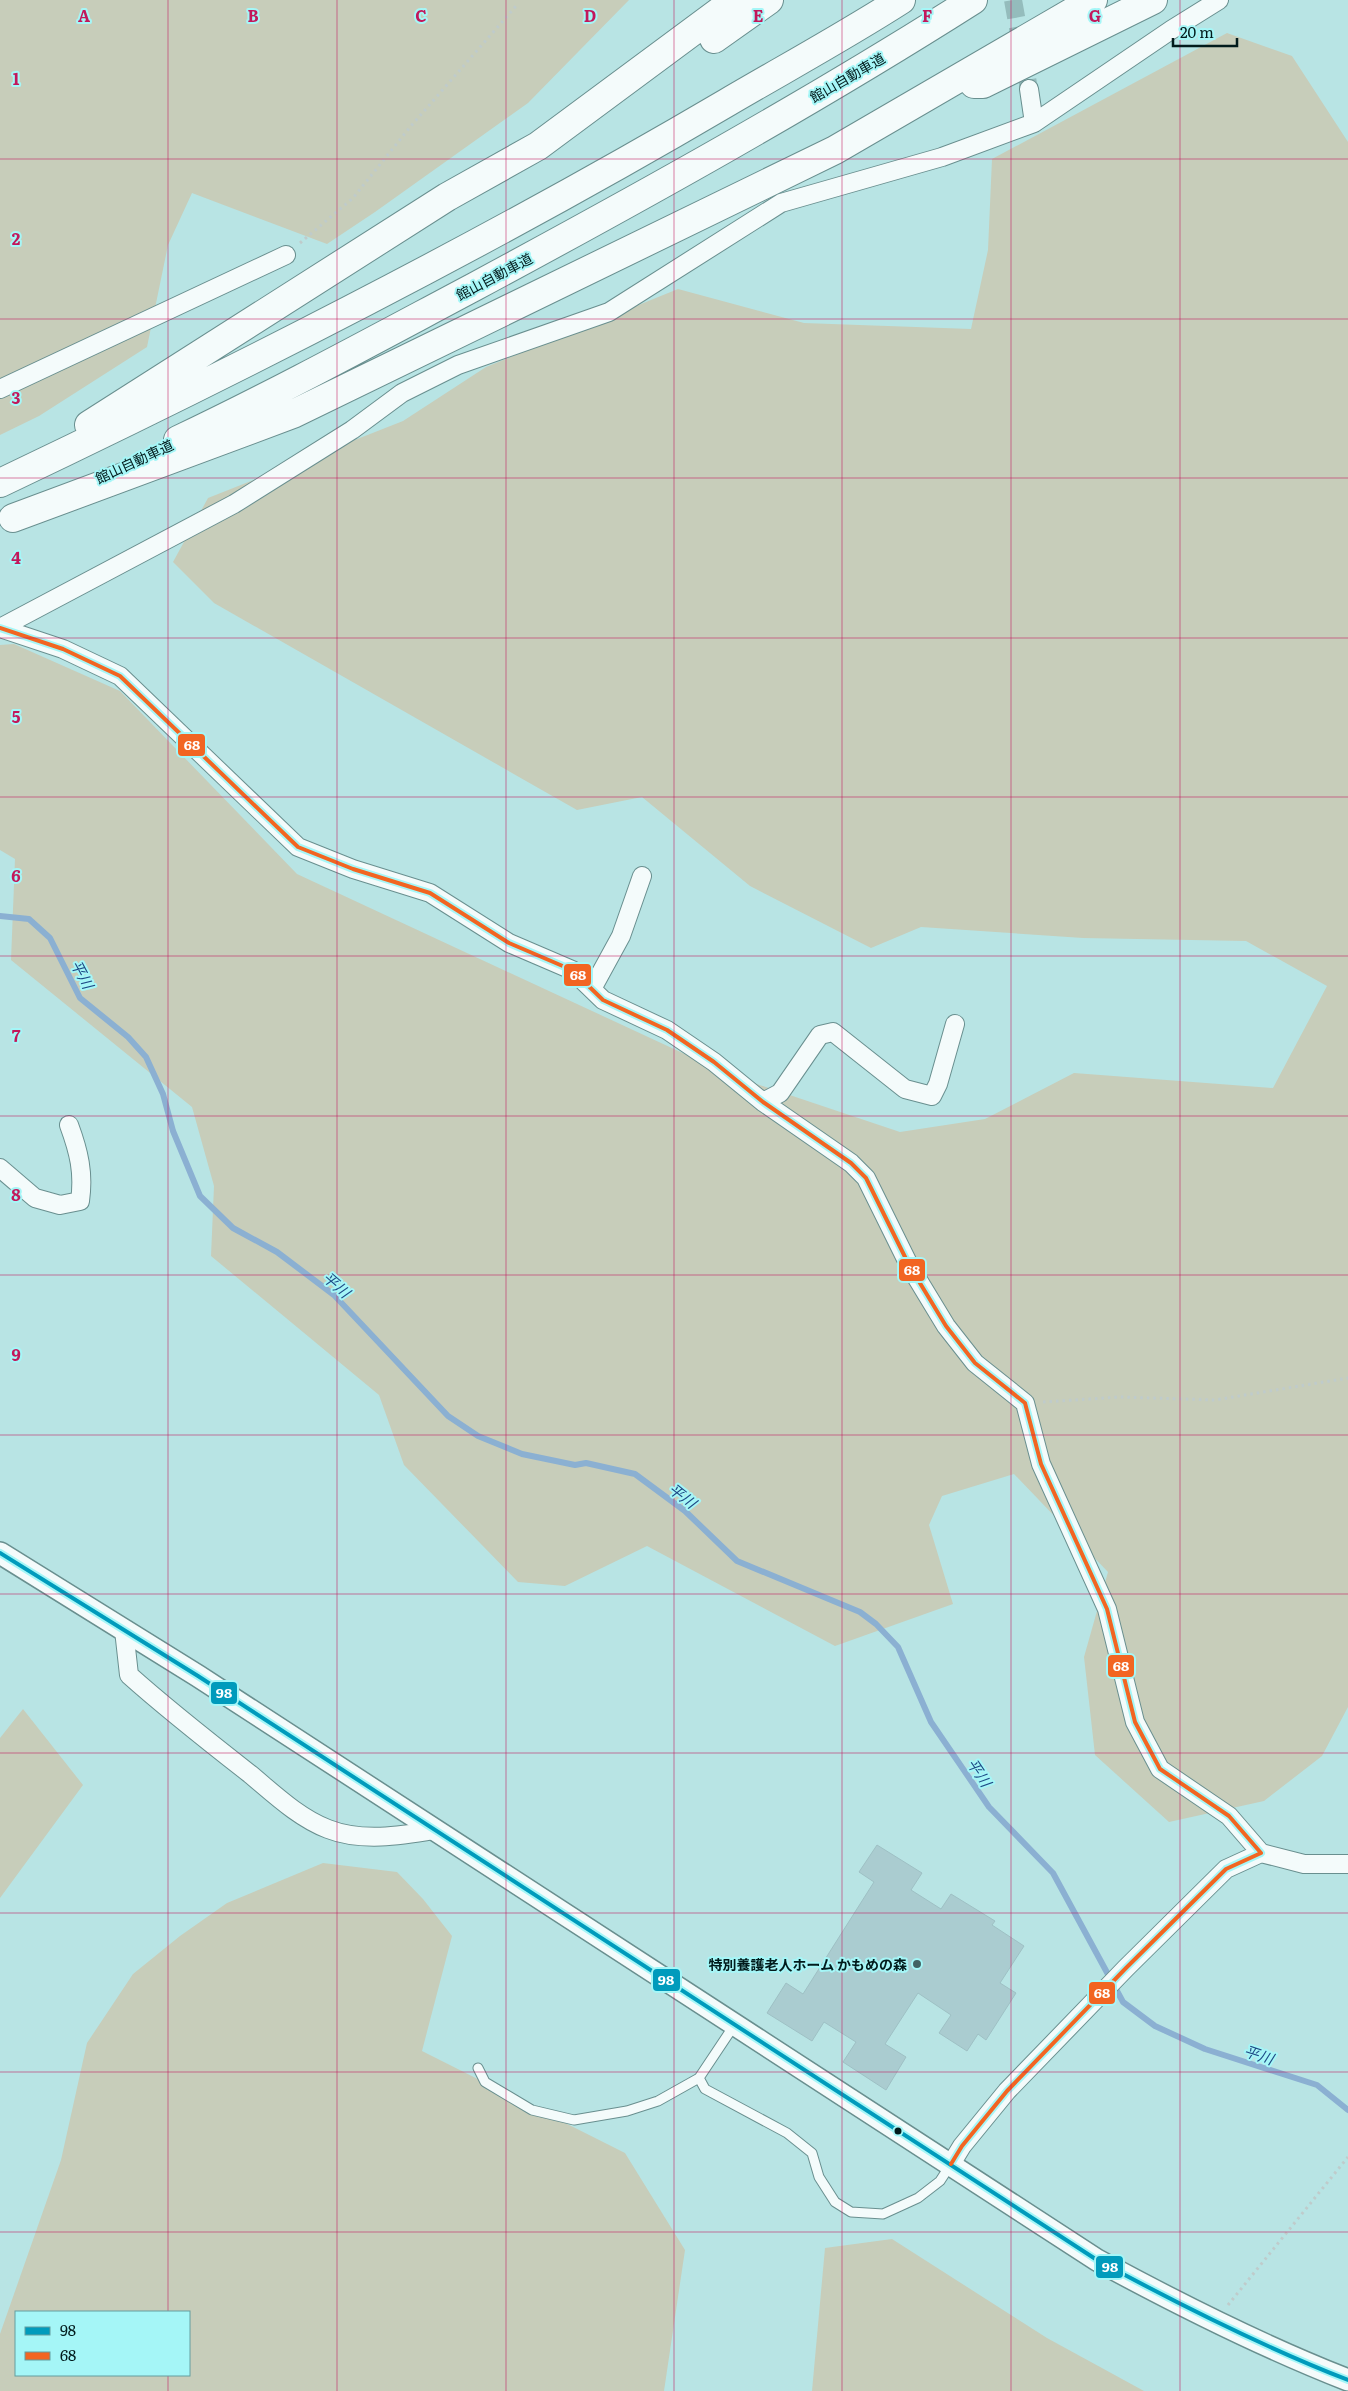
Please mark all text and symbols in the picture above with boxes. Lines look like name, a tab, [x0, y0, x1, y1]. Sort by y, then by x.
text: A	[78, 3, 90, 27]
text: B	[247, 3, 259, 27]
text: C	[415, 3, 427, 27]
text: D	[584, 3, 596, 27]
text: E	[753, 3, 764, 27]
text: F	[922, 3, 932, 27]
text: G	[1089, 3, 1101, 27]
scale bar	[1173, 15, 1237, 47]
text: 20 m	[1180, 20, 1214, 43]
street label: 館山自動車道	[806, 47, 888, 107]
text: 1	[13, 66, 20, 90]
text: 2	[12, 226, 21, 250]
street label: 館山自動車道	[452, 247, 536, 305]
text: 3	[12, 385, 21, 409]
street label: 館山自動車道	[92, 434, 176, 488]
text: 4	[11, 545, 21, 569]
text: 5	[12, 704, 21, 728]
line badge: 68	[177, 733, 206, 757]
text: 68	[184, 734, 200, 754]
text: 6	[11, 863, 21, 887]
water label: 平川	[66, 955, 101, 994]
line badge: 68	[563, 963, 592, 987]
text: 68	[570, 964, 586, 984]
text: 7	[12, 1023, 21, 1047]
text: 8	[11, 1182, 21, 1206]
line badge: 68	[898, 1258, 926, 1282]
text: 68	[904, 1259, 920, 1279]
water label: 平川	[318, 1265, 357, 1304]
text: 9	[11, 1342, 21, 1366]
water label: 平川	[664, 1477, 703, 1515]
line badge: 68	[1107, 1654, 1135, 1678]
text: 68	[1113, 1655, 1129, 1675]
line badge: 98	[210, 1681, 238, 1705]
text: 98	[216, 1682, 232, 1702]
water label: 平川	[962, 1753, 999, 1793]
place label: 特別養護老人ホーム かもめの森	[709, 1954, 907, 1974]
marker: 特別養護老人ホーム かもめの森	[911, 1958, 923, 1970]
line badge: 98	[652, 1968, 681, 1992]
text: 98	[658, 1969, 674, 1989]
line badge: 68	[1088, 1981, 1116, 2005]
text: 68	[1094, 1982, 1110, 2002]
water label: 平川	[1241, 2038, 1279, 2070]
unlabelled marker	[893, 2126, 903, 2136]
line badge: 98	[1095, 2255, 1124, 2279]
text: 98	[1102, 2256, 1118, 2276]
legend	[15, 2311, 190, 2376]
text: 98	[60, 2318, 76, 2341]
text: 68	[60, 2343, 76, 2366]

